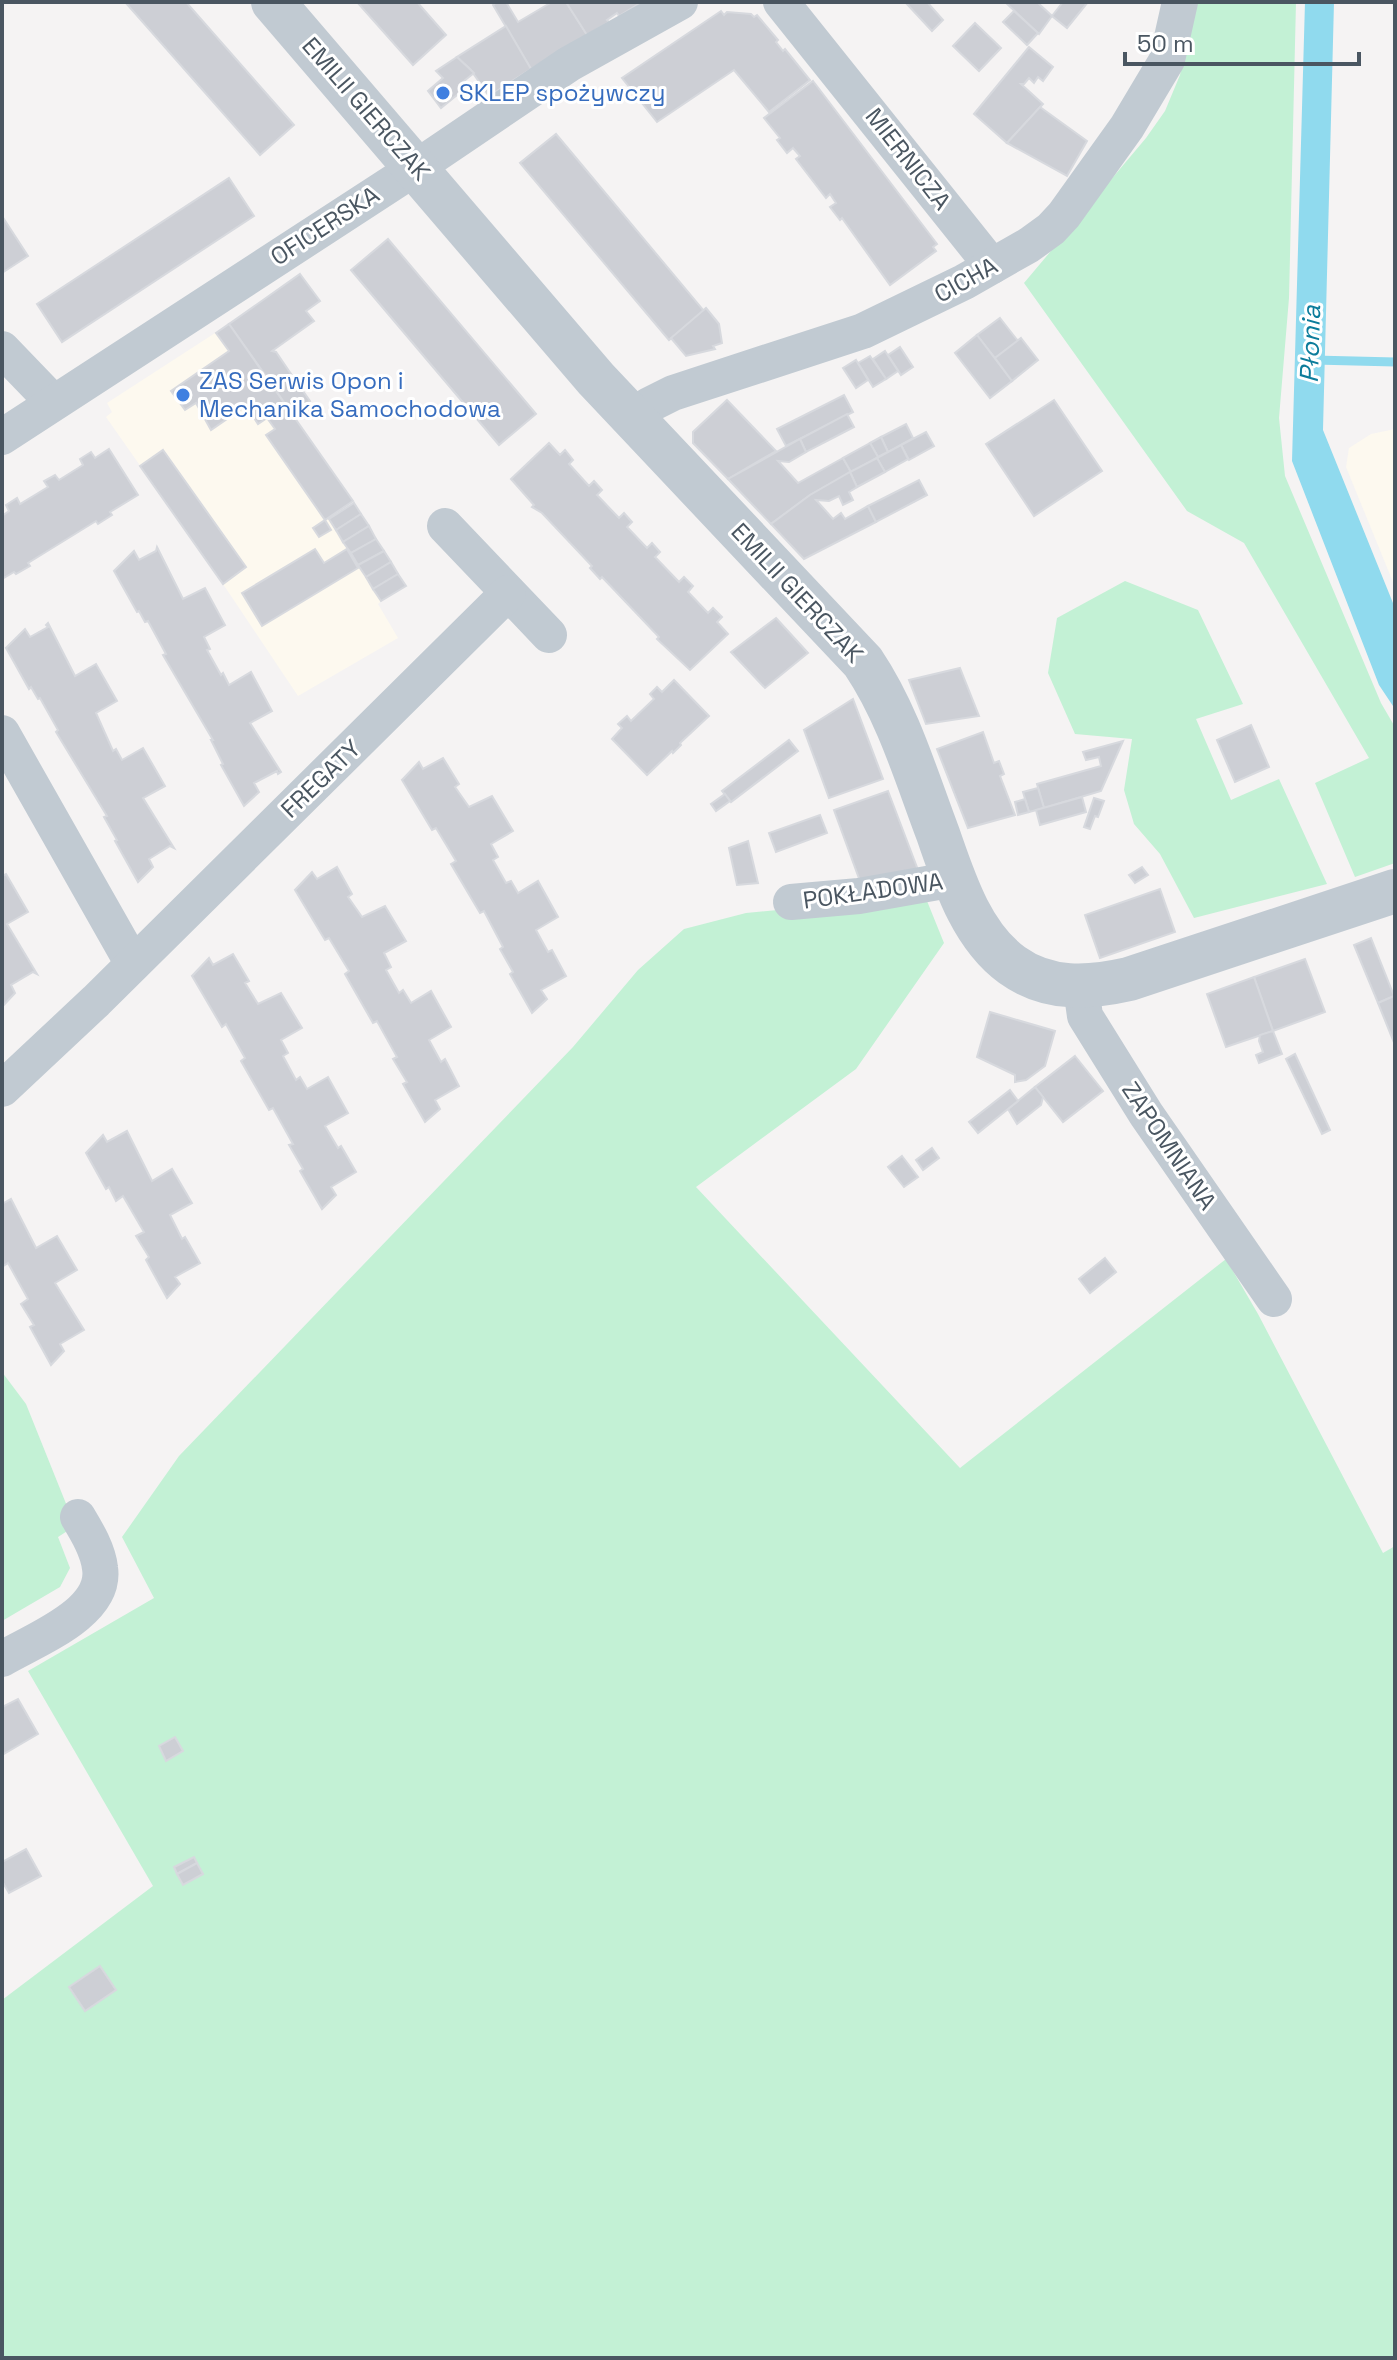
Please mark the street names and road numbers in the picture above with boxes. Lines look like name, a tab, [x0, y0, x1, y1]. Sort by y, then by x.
street label: EMILII GIERCZAK	[296, 30, 437, 187]
street label: MIERNICZA	[859, 101, 958, 216]
street label: OFICERSKA	[265, 179, 385, 272]
street label: CICHA	[929, 250, 1003, 309]
street label: EMILII GIERCZAK	[725, 516, 870, 669]
street label: FREGATY	[274, 733, 367, 824]
street label: POKŁADOWA	[801, 865, 945, 916]
street label: ZAPOMNIANA	[1115, 1076, 1224, 1216]

